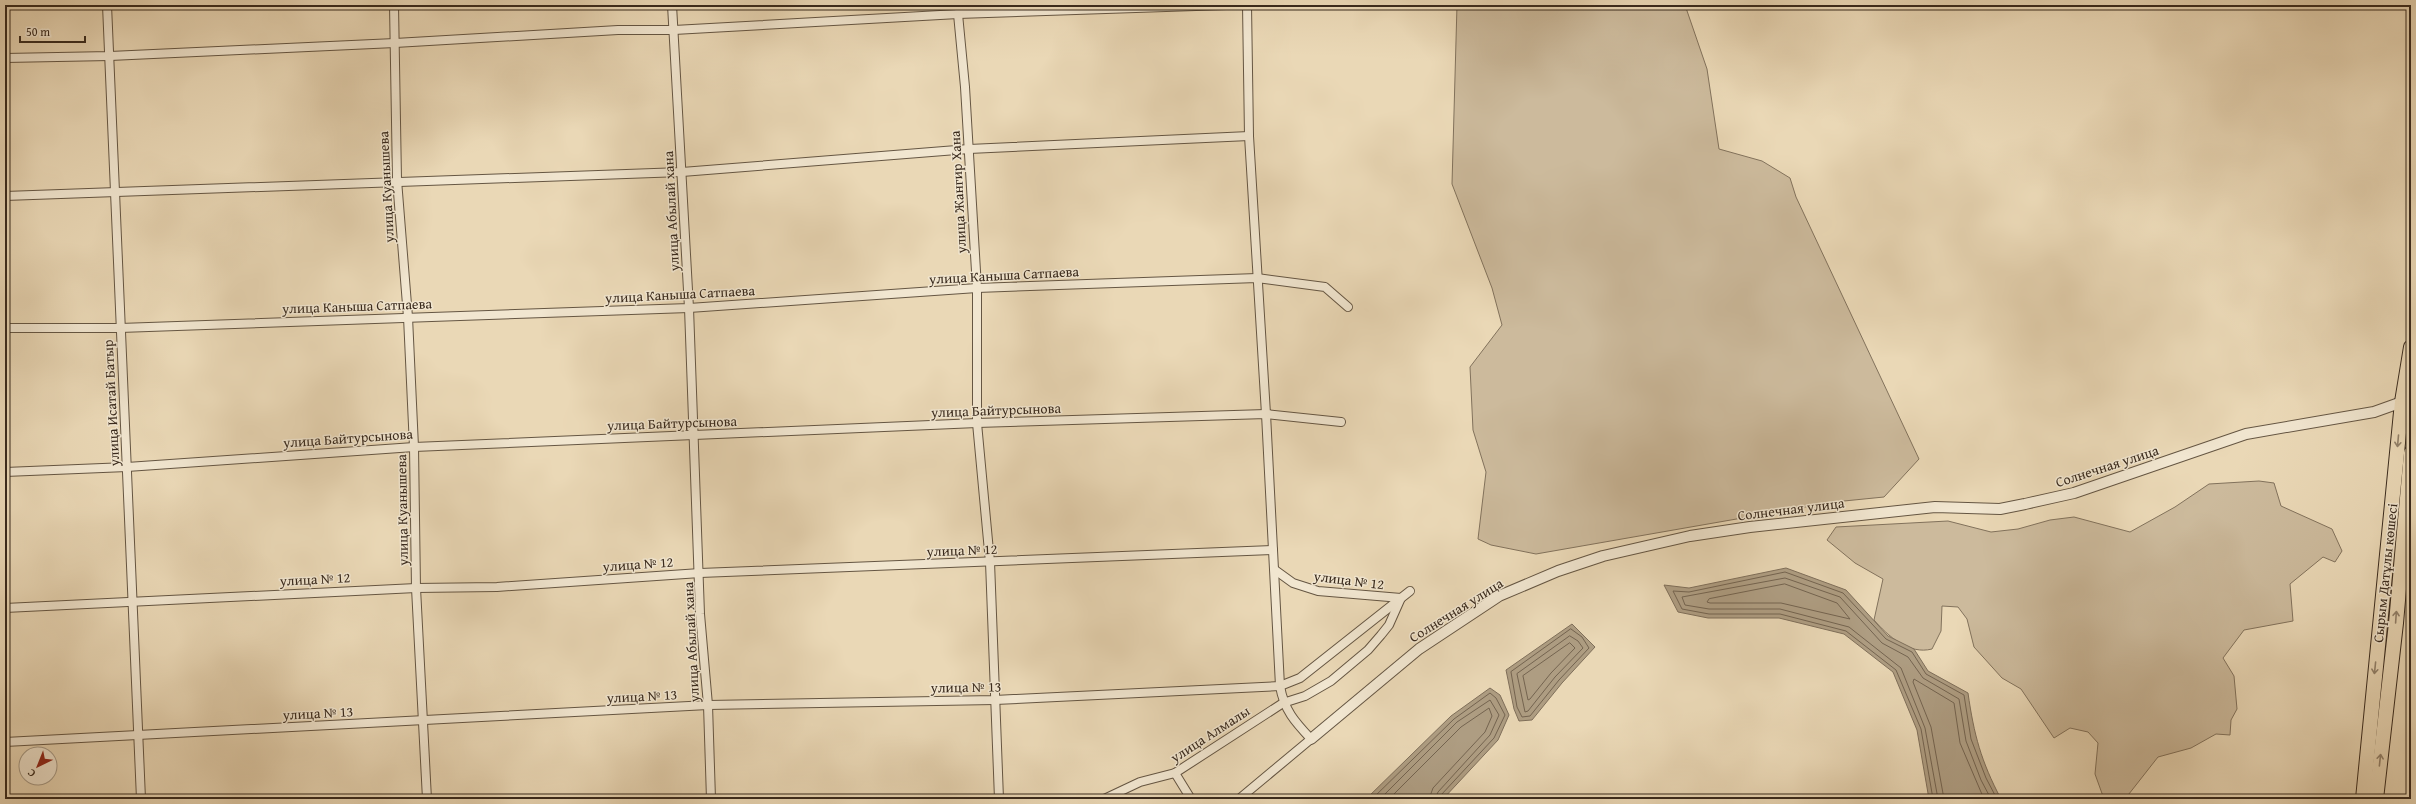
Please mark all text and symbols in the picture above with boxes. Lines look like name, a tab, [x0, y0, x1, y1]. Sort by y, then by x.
scale bar	[20, 18, 85, 44]
text: 50 m	[26, 23, 50, 40]
street label: улица Куанышева	[373, 130, 399, 244]
street label: улица Жангир Хана	[945, 130, 971, 255]
street label: улица Абылай хана	[658, 150, 684, 273]
street label: улица Каныша Сатпаева	[928, 261, 1080, 289]
street label: улица Каныша Сатпаева	[604, 280, 756, 308]
street label: улица Каныша Сатпаева	[281, 293, 433, 319]
street label: улица Исатай Батыр	[98, 339, 124, 468]
street label: улица Байтурсынова	[930, 398, 1062, 422]
street label: улица Байтурсынова	[606, 411, 738, 435]
street label: улица Байтурсынова	[281, 423, 414, 453]
one-way arrow	[2394, 434, 2402, 447]
street label: Солнечная улица	[2053, 440, 2161, 492]
street label: улица Куанышева	[391, 454, 413, 567]
street label: Солнечная улица	[1736, 492, 1846, 525]
street label: Сырым Датұлы көшесі	[2368, 502, 2402, 644]
street label: улица № 12	[925, 539, 998, 561]
street label: улица № 12	[601, 552, 674, 577]
street label: улица № 12	[1312, 566, 1385, 594]
street label: улица № 12	[278, 567, 351, 591]
street label: Солнечная улица	[1405, 573, 1507, 647]
street label: улица Абылай хана	[678, 581, 704, 704]
one-way arrow	[2392, 611, 2399, 624]
one-way arrow	[2372, 661, 2379, 674]
street label: улица № 13	[930, 676, 1001, 698]
street label: улица № 13	[605, 684, 678, 708]
street label: улица № 13	[281, 701, 354, 725]
street label: улица Алмалы	[1165, 701, 1254, 768]
north arrow	[18, 746, 58, 786]
one-way arrow	[2376, 754, 2384, 767]
text: С	[23, 765, 39, 781]

